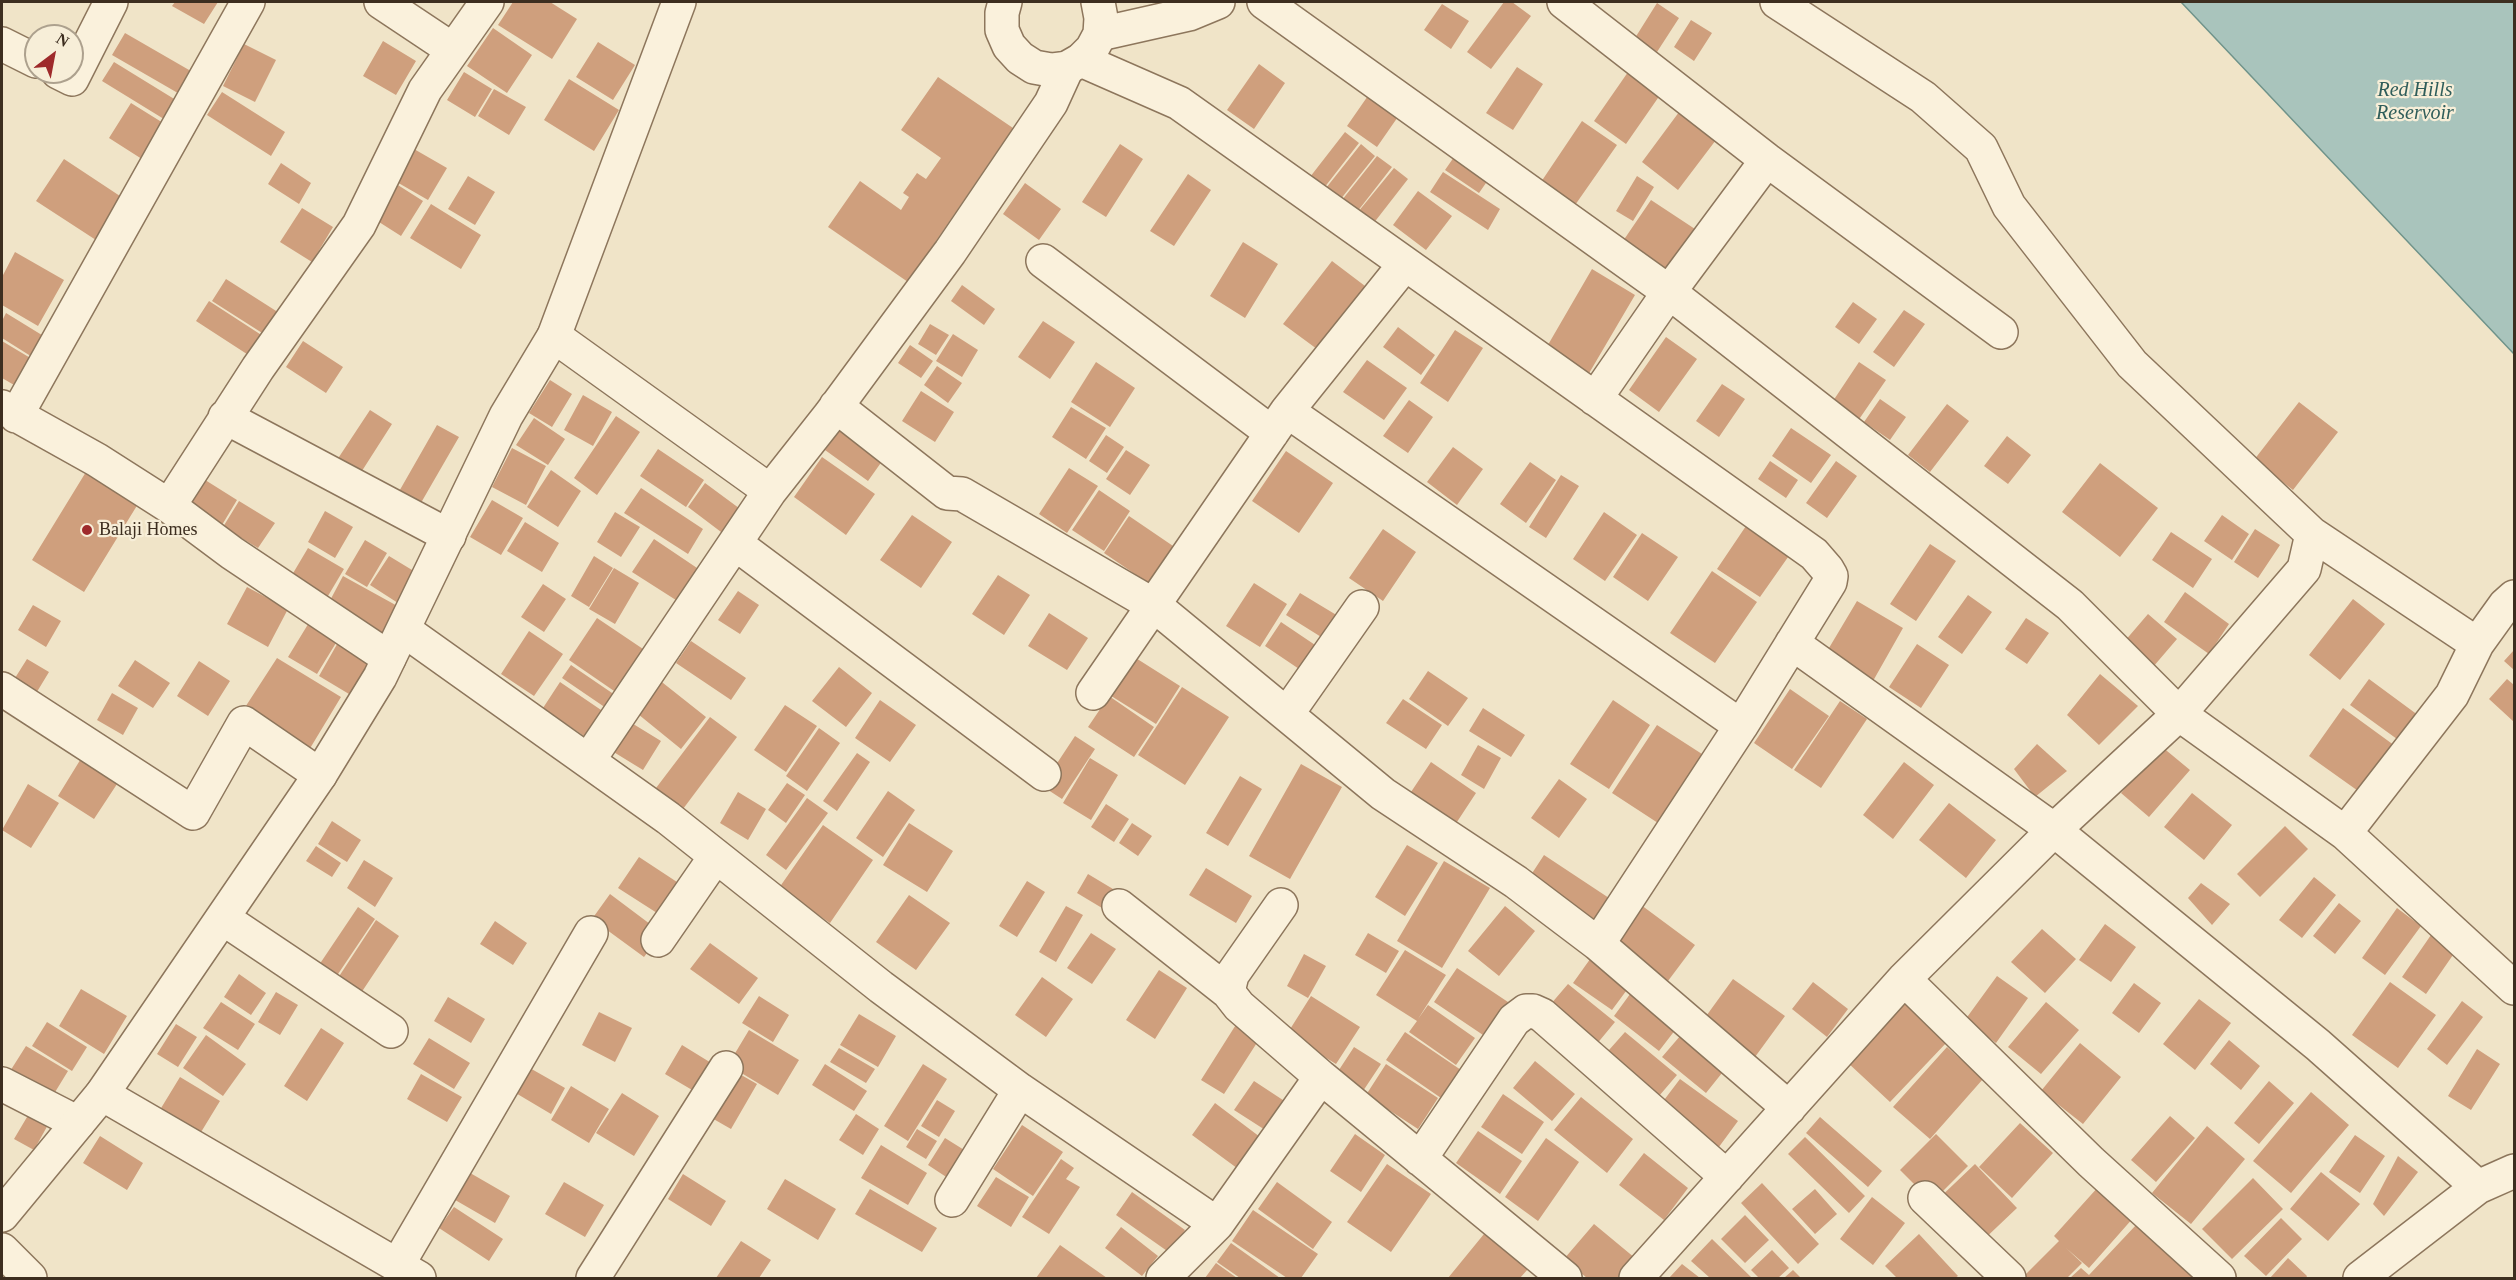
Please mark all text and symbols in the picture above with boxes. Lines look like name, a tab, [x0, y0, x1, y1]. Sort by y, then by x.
north arrow	[24, 24, 84, 84]
text: N	[53, 30, 72, 50]
water label: Red Hills Reservoir	[2376, 79, 2454, 126]
place label: Balaji Homes	[99, 519, 197, 541]
marker: Balaji Homes	[80, 523, 94, 537]

